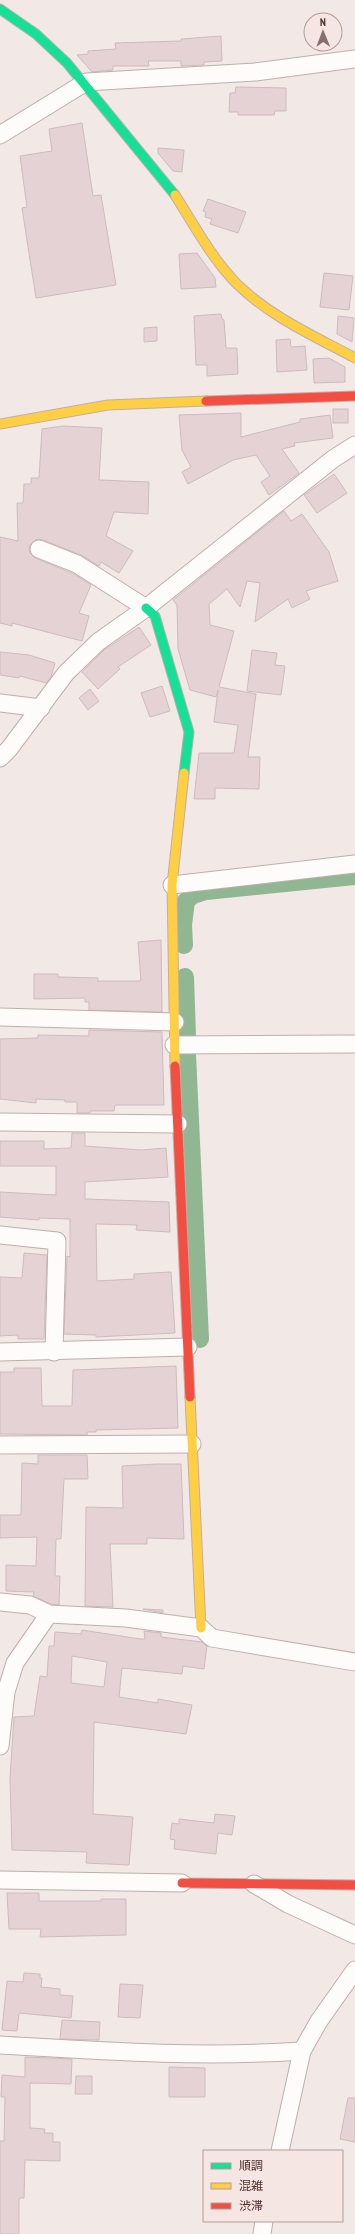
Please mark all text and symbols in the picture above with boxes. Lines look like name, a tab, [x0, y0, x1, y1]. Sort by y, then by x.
north arrow	[303, 12, 343, 52]
text: N	[320, 15, 326, 29]
legend	[203, 2150, 343, 2222]
text: 順調	[239, 2158, 263, 2173]
text: 混雑	[239, 2178, 263, 2193]
text: 渋滞	[239, 2198, 263, 2213]

